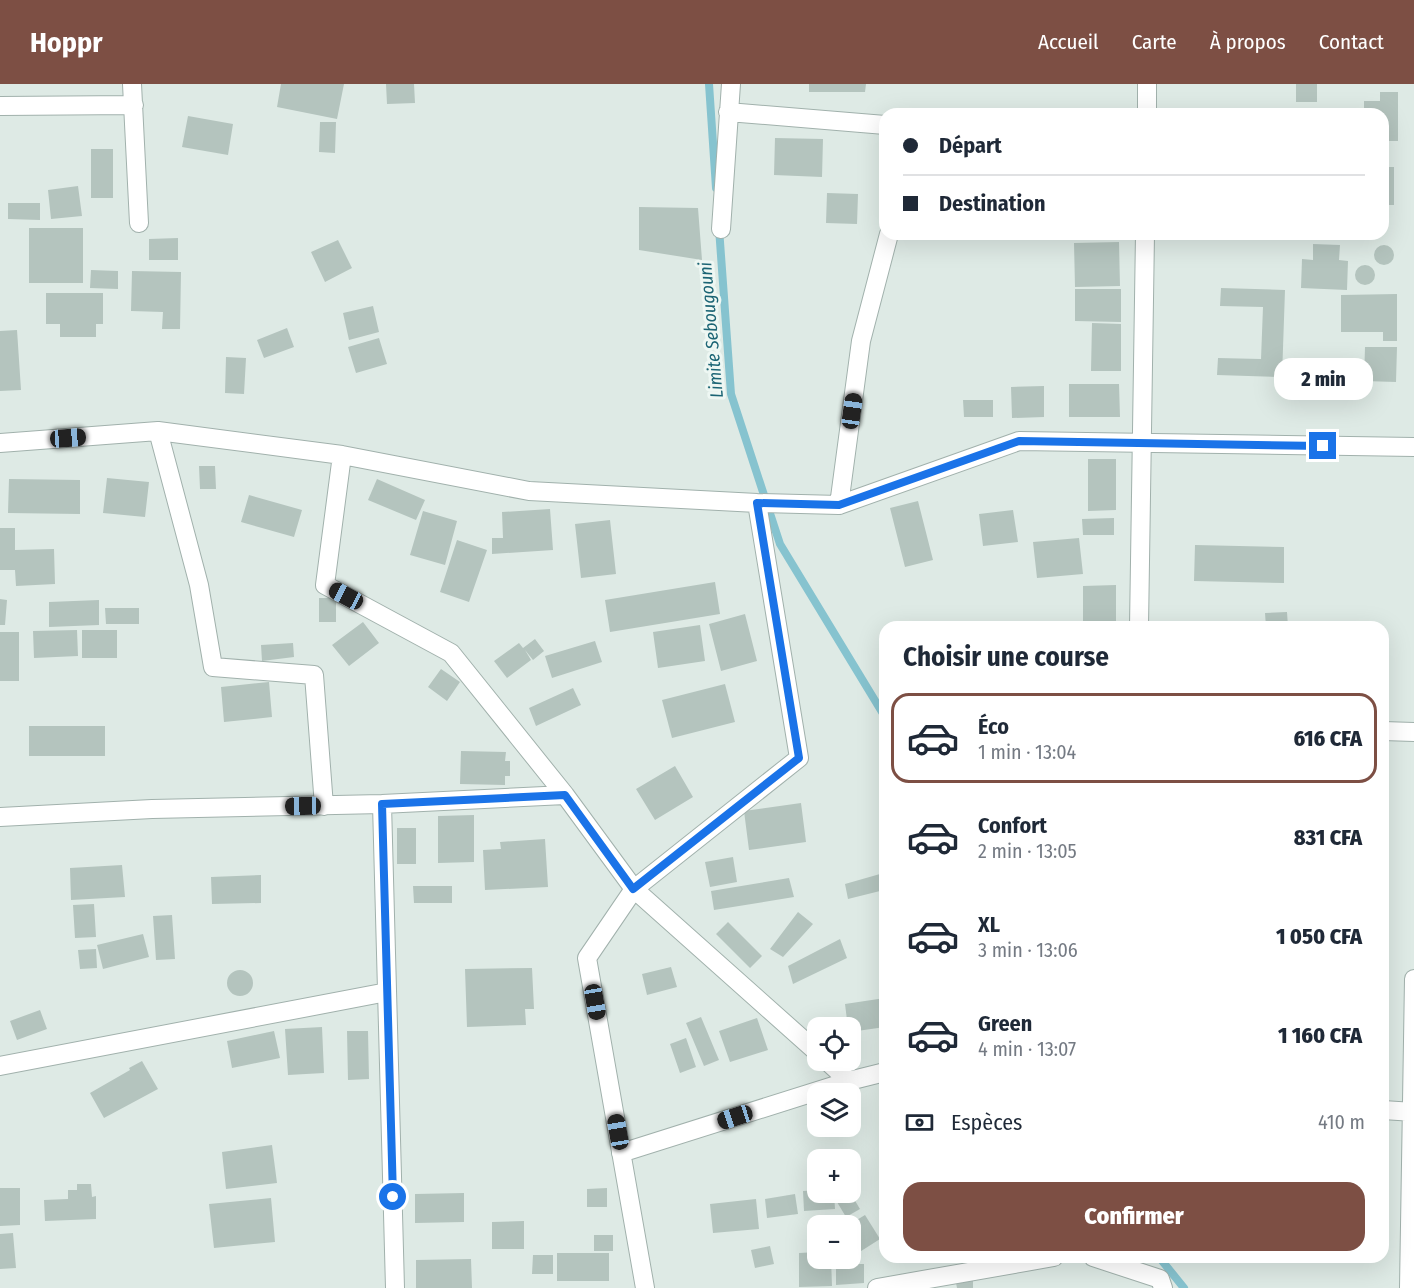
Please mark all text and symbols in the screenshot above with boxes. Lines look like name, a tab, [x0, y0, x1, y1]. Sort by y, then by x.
text: Hoppr	[30, 26, 102, 59]
text: Accueil	[1038, 29, 1099, 55]
text: Carte	[1132, 29, 1177, 55]
text: À propos	[1210, 29, 1286, 55]
text: Contact	[1319, 29, 1384, 55]
text: Départ	[939, 132, 1002, 159]
text: Destination	[939, 190, 1046, 217]
water label: Limite Sebougouni	[694, 261, 728, 399]
callout: 2 min	[1274, 359, 1372, 401]
text: 2 min	[1301, 367, 1346, 391]
car	[841, 392, 863, 430]
car	[49, 428, 87, 448]
route end	[1309, 432, 1336, 459]
car	[326, 580, 366, 612]
text: Choisir une course	[903, 641, 1109, 673]
icon: car	[906, 711, 960, 765]
text: Éco	[978, 713, 1009, 740]
text: 616 CFA	[1293, 725, 1362, 752]
text: 1 min · 13:04	[978, 740, 1076, 764]
car	[285, 797, 321, 815]
icon: car	[906, 810, 960, 864]
text: Confort	[978, 812, 1047, 839]
text: 831 CFA	[1294, 824, 1362, 851]
text: 2 min · 13:05	[978, 839, 1077, 863]
icon: car	[906, 909, 960, 963]
text: XL	[978, 911, 1000, 938]
text: 1 050 CFA	[1276, 923, 1362, 950]
text: 3 min · 13:06	[978, 938, 1078, 962]
car	[583, 983, 607, 1021]
icon: car	[906, 1008, 960, 1062]
text: Green	[978, 1010, 1032, 1037]
map controls	[807, 1017, 861, 1269]
button: locate	[807, 1017, 861, 1071]
text: 1 160 CFA	[1278, 1022, 1362, 1049]
text: 4 min · 13:07	[978, 1037, 1076, 1061]
button: layers	[807, 1083, 861, 1137]
car	[715, 1103, 755, 1131]
icon: cash	[903, 1106, 936, 1139]
text: Espèces	[951, 1109, 1022, 1136]
text: 410 m	[1318, 1110, 1365, 1134]
car	[606, 1113, 630, 1151]
button: +	[807, 1149, 861, 1203]
button: Confirmer	[903, 1182, 1365, 1251]
route start	[379, 1183, 406, 1210]
button: −	[807, 1215, 861, 1269]

